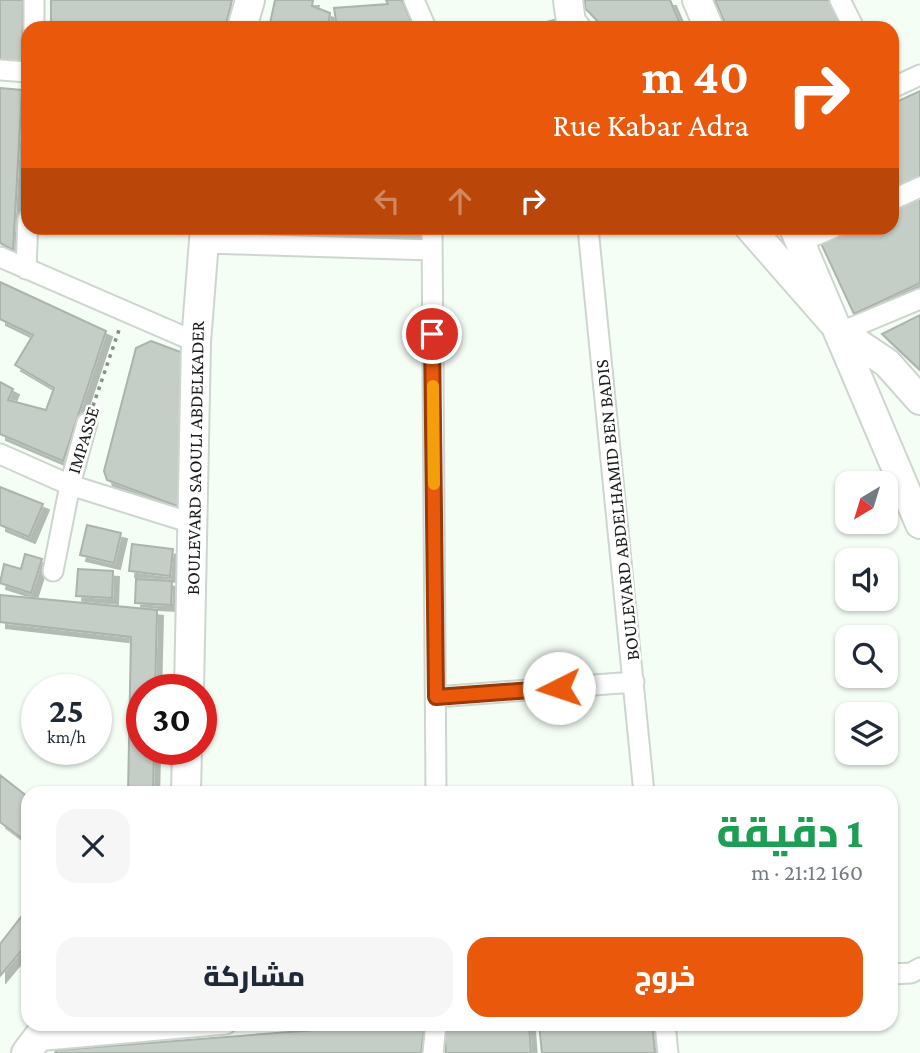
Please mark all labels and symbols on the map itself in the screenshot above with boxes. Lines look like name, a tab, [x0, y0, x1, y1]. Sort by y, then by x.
pin	[402, 304, 462, 364]
street label: BOULEVARD SAOULI ABDELKADER	[182, 320, 208, 595]
street label: BOULEVARD ABDELHAMID BEN BADIS	[591, 358, 643, 661]
street label: IMPASSE	[63, 404, 103, 476]
north arrow	[835, 471, 898, 534]
position arrow	[522, 651, 596, 725]
speed limit sign: 30	[126, 674, 217, 765]

